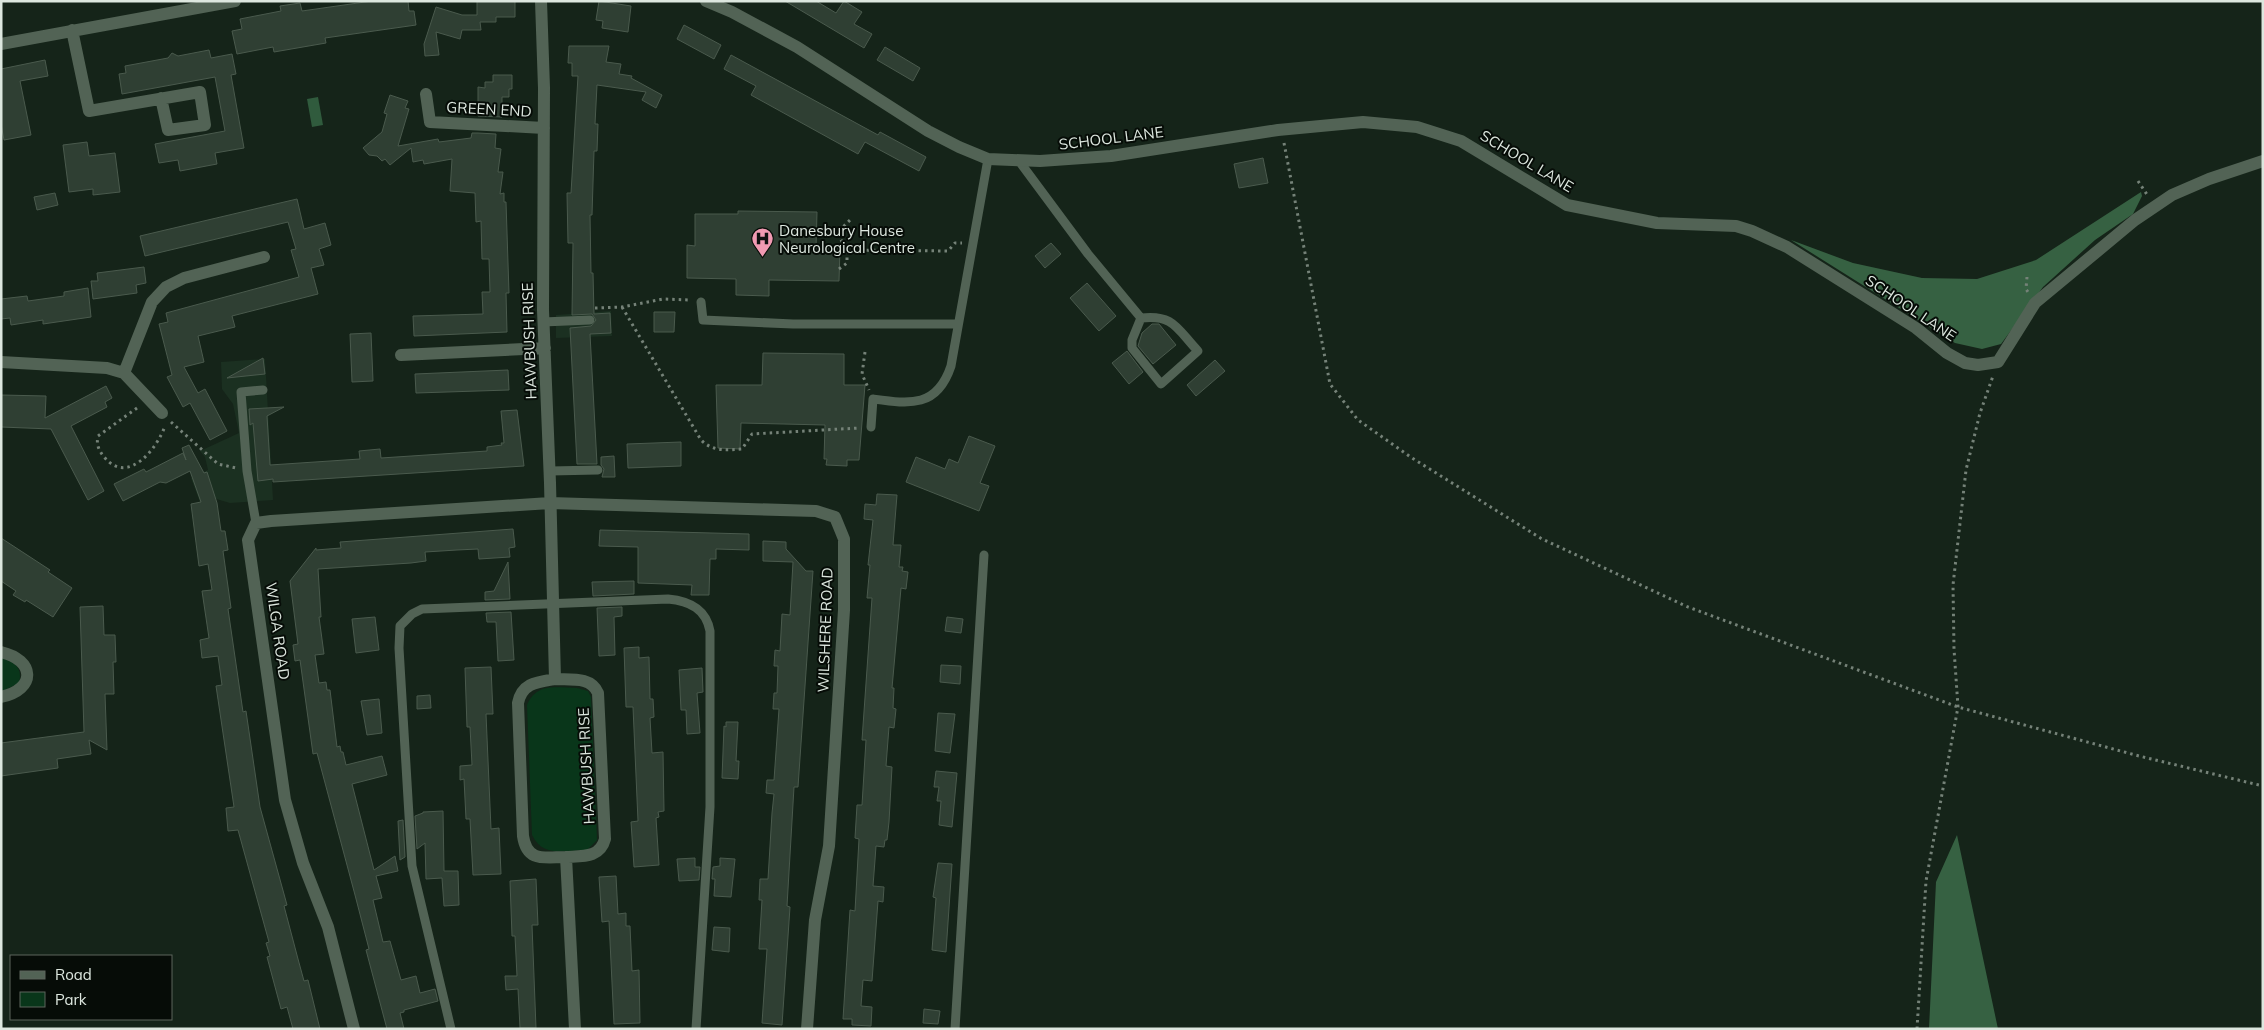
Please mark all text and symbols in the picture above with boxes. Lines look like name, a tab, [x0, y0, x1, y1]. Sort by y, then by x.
street label: GREEN END	[446, 97, 532, 121]
street label: SCHOOL LANE	[1058, 122, 1165, 154]
street label: SCHOOL LANE	[1477, 126, 1577, 196]
place label: Danesbury House Neurological Centre	[779, 221, 915, 257]
hospital icon: Danesbury House Neurological Centre	[751, 227, 775, 258]
street label: SCHOOL LANE	[1862, 271, 1960, 345]
street label: HAWBUSH RISE	[517, 282, 541, 400]
street label: WILSHERE ROAD	[813, 567, 837, 693]
street label: WILGA ROAD	[262, 581, 294, 681]
street label: HAWBUSH RISE	[573, 707, 599, 825]
legend	[10, 955, 172, 1020]
text: Road	[55, 965, 92, 984]
text: Park	[55, 990, 87, 1009]

